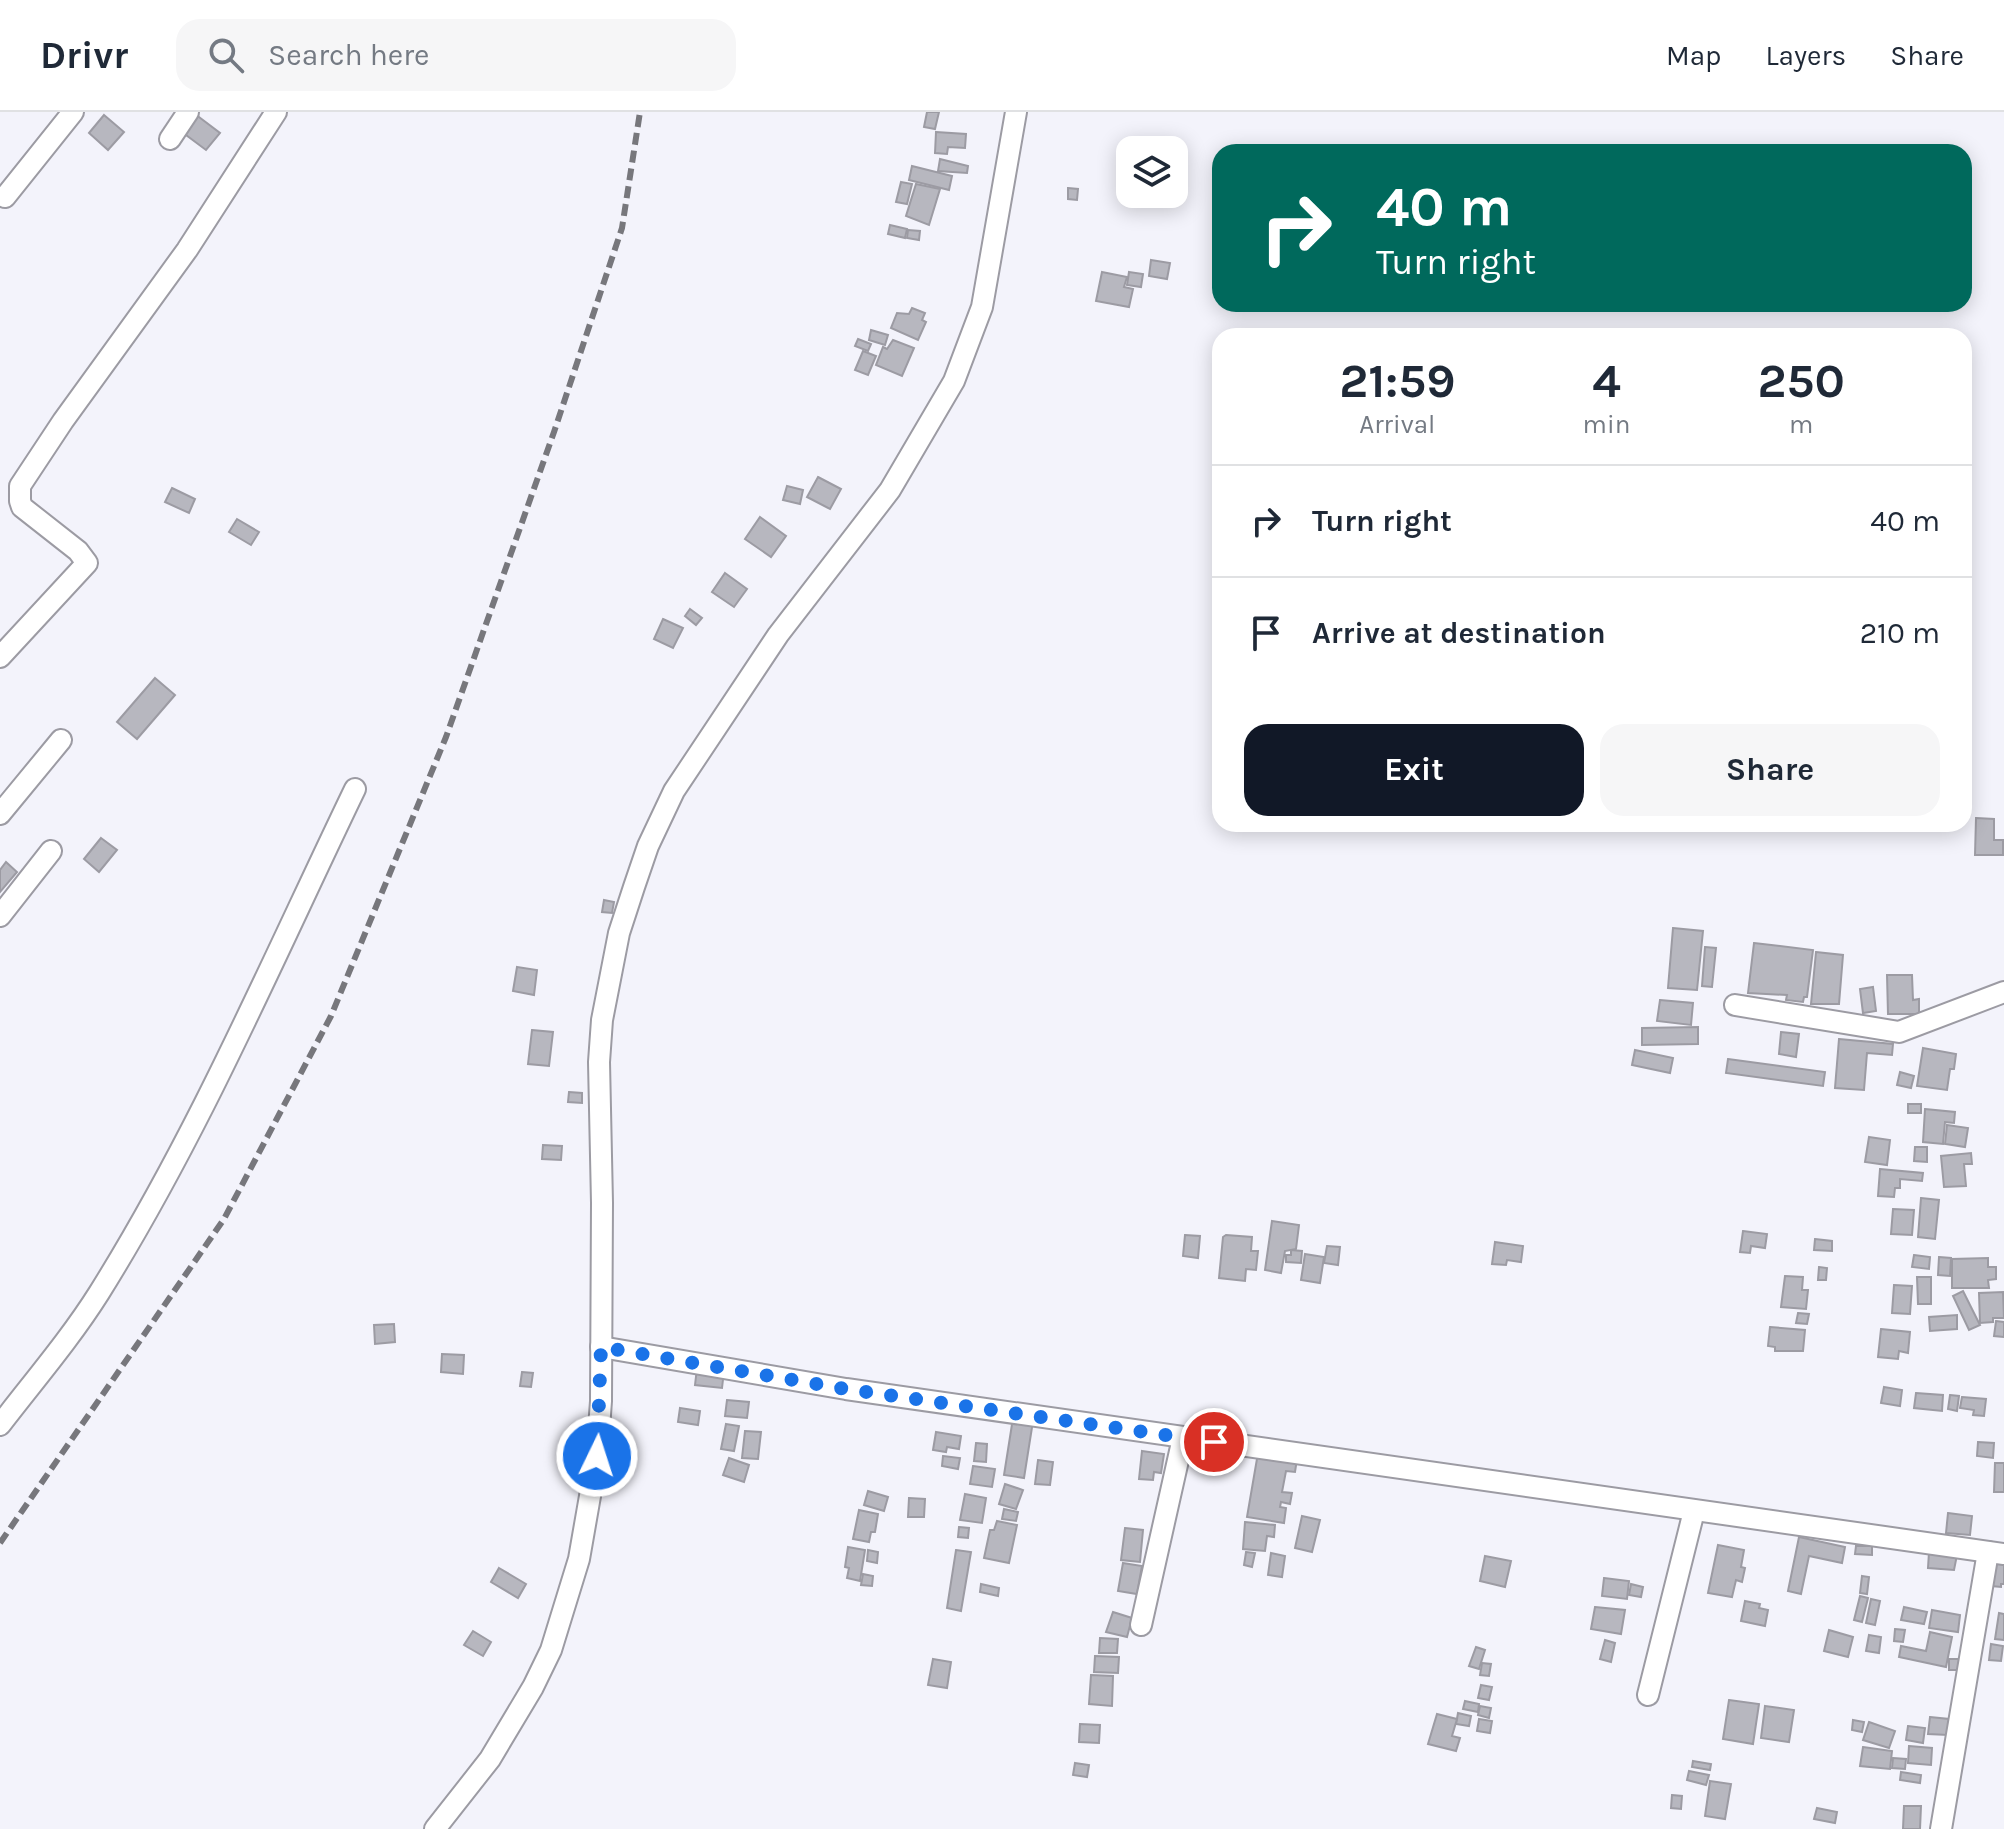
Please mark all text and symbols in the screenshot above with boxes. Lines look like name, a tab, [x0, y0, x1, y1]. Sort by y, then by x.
search box	[176, 19, 736, 91]
text: Drivr	[40, 33, 128, 78]
icon: search	[204, 33, 248, 77]
text: Search here	[268, 37, 429, 73]
text: Map	[1666, 39, 1721, 72]
text: Layers	[1765, 39, 1846, 72]
text: Share	[1890, 39, 1964, 72]
map controls	[1116, 136, 1188, 208]
button: layers	[1116, 136, 1188, 208]
text: 40 m	[1376, 174, 1512, 239]
icon: right	[1244, 176, 1348, 280]
text: Turn right	[1376, 241, 1536, 283]
text: 21:59	[1339, 353, 1455, 409]
text: 4	[1592, 353, 1621, 409]
text: 250	[1758, 353, 1845, 409]
text: Arrival	[1359, 409, 1435, 440]
text: min	[1583, 409, 1630, 440]
text: m	[1789, 409, 1813, 440]
icon: right	[1244, 499, 1288, 543]
text: Turn right	[1312, 503, 1452, 539]
text: 40 m	[1870, 503, 1940, 539]
icon: arrive	[1244, 611, 1288, 655]
text: Arrive at destination	[1312, 615, 1606, 651]
text: 210 m	[1860, 615, 1940, 651]
button: Exit	[1244, 724, 1584, 816]
button: Share	[1600, 724, 1940, 816]
pin	[1180, 1408, 1248, 1476]
position arrow	[555, 1414, 639, 1498]
icon: arrive	[1192, 1420, 1236, 1464]

